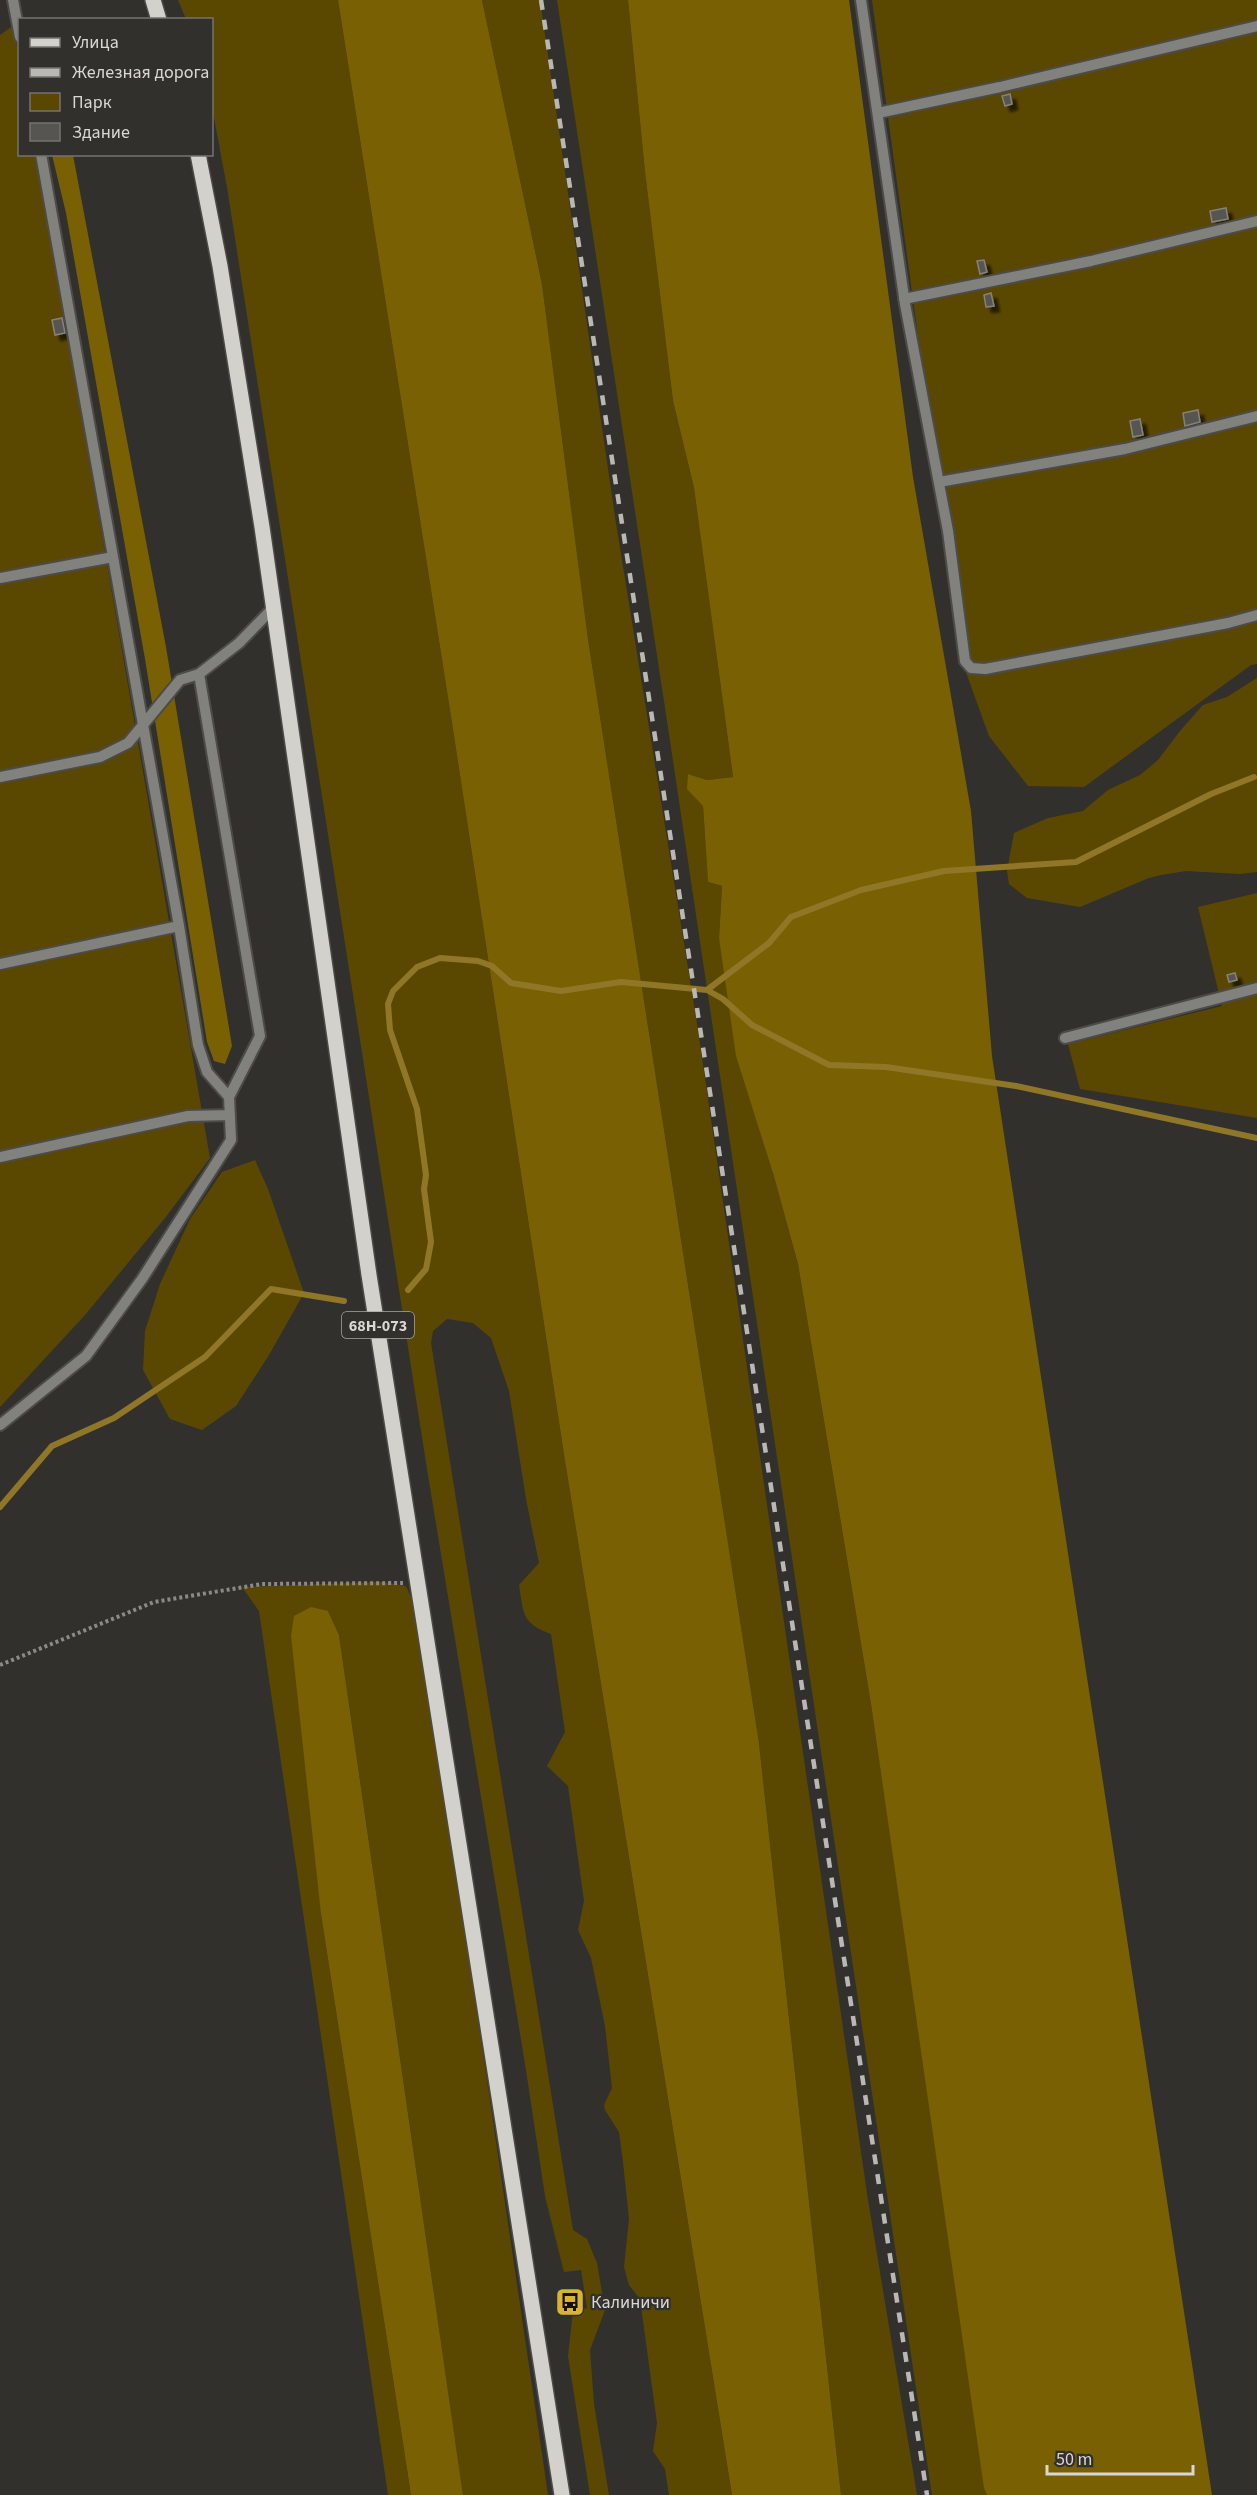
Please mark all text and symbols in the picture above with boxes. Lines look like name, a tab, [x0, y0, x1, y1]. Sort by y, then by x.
legend	[18, 18, 213, 156]
text: Улица	[72, 30, 119, 55]
text: Железная дорога	[72, 60, 209, 85]
text: Парк	[72, 90, 112, 115]
text: Здание	[72, 120, 130, 145]
road number: 68Н-073	[342, 1312, 414, 1338]
bus stop icon: Калиничи	[554, 2286, 586, 2318]
place label: Калиничи	[591, 2290, 670, 2315]
scale bar	[1047, 2438, 1192, 2476]
text: 50 m	[1056, 2447, 1092, 2472]

